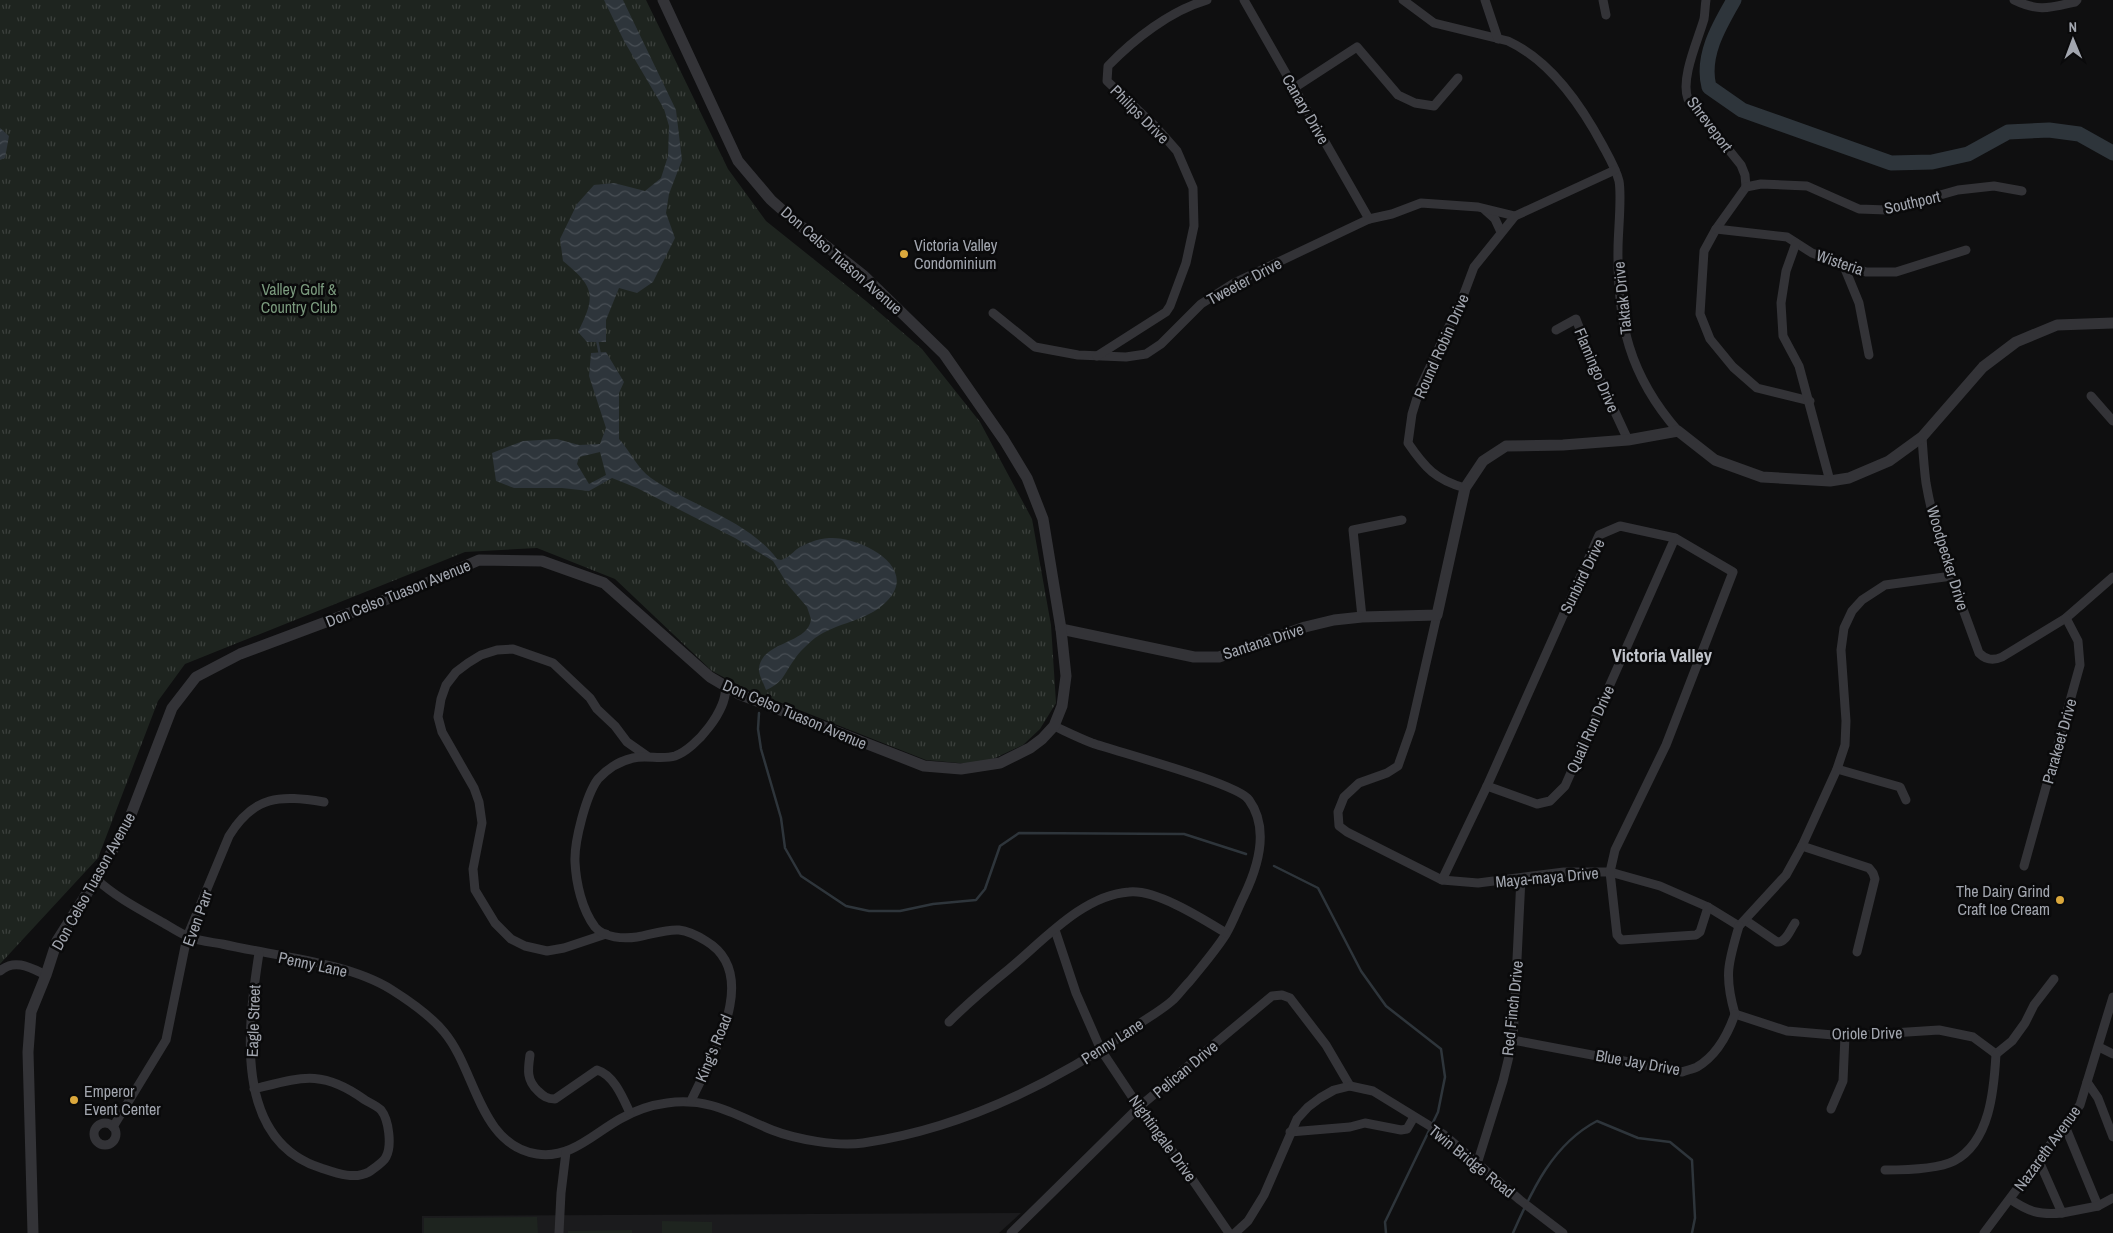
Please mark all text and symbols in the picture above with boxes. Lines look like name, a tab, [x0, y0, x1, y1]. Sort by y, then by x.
north arrow	[2048, 15, 2098, 65]
text: N	[2068, 18, 2077, 36]
street label: Canary Drive	[1277, 70, 1335, 148]
street label: Philips Drive	[1106, 80, 1174, 148]
street label: Shreveport	[1682, 92, 1738, 157]
street label: Southport	[1882, 185, 1943, 219]
street label: Don Celso Tuason Avenue	[776, 201, 908, 319]
place label: Victoria Valley Condominium	[914, 234, 998, 274]
street label: Wisteria	[1813, 244, 1867, 281]
marker: Victoria Valley Condominium	[898, 248, 910, 260]
street label: Tweeter Drive	[1203, 252, 1285, 310]
street label: Taktak Drive	[1607, 260, 1637, 336]
park label: Valley Golf & Country Club	[261, 278, 337, 318]
street label: Round Robin Drive	[1408, 290, 1474, 402]
street label: Flamingo Drive	[1569, 324, 1625, 416]
street label: Woodpecker Drive	[1922, 503, 1974, 613]
street label: Sunbird Drive	[1554, 535, 1610, 617]
street label: Don Celso Tuason Avenue	[322, 554, 474, 632]
street label: Santana Drive	[1220, 618, 1306, 664]
district label: Victoria Valley	[1612, 643, 1713, 668]
street label: Don Celso Tuason Avenue	[720, 674, 870, 754]
street label: Quail Run Drive	[1561, 682, 1619, 776]
street label: Parakeet Drive	[2036, 696, 2082, 786]
street label: Don Celso Tuason Avenue	[46, 808, 140, 954]
street label: Maya-maya Drive	[1494, 862, 1600, 892]
place label: The Dairy Grind Craft Ice Cream	[1956, 880, 2050, 920]
street label: Even Parr	[177, 886, 218, 949]
marker: The Dairy Grind Craft Ice Cream	[2054, 894, 2066, 906]
street label: Penny Lane	[276, 946, 350, 982]
street label: Red Finch Drive	[1496, 959, 1528, 1057]
street label: Eagle Street	[241, 984, 265, 1057]
street label: King's Road	[689, 1011, 737, 1085]
street label: Penny Lane	[1077, 1013, 1147, 1069]
street label: Oriole Drive	[1831, 1021, 1903, 1045]
street label: Pelican Drive	[1148, 1035, 1222, 1103]
street label: Blue Jay Drive	[1594, 1044, 1682, 1080]
place label: Emperor Event Center	[84, 1080, 161, 1120]
street label: Nightingale Drive	[1124, 1090, 1202, 1186]
marker: Emperor Event Center	[68, 1094, 80, 1106]
street label: Nazareth Avenue	[2009, 1101, 2085, 1195]
street label: Twin Bridge Road	[1424, 1119, 1520, 1203]

